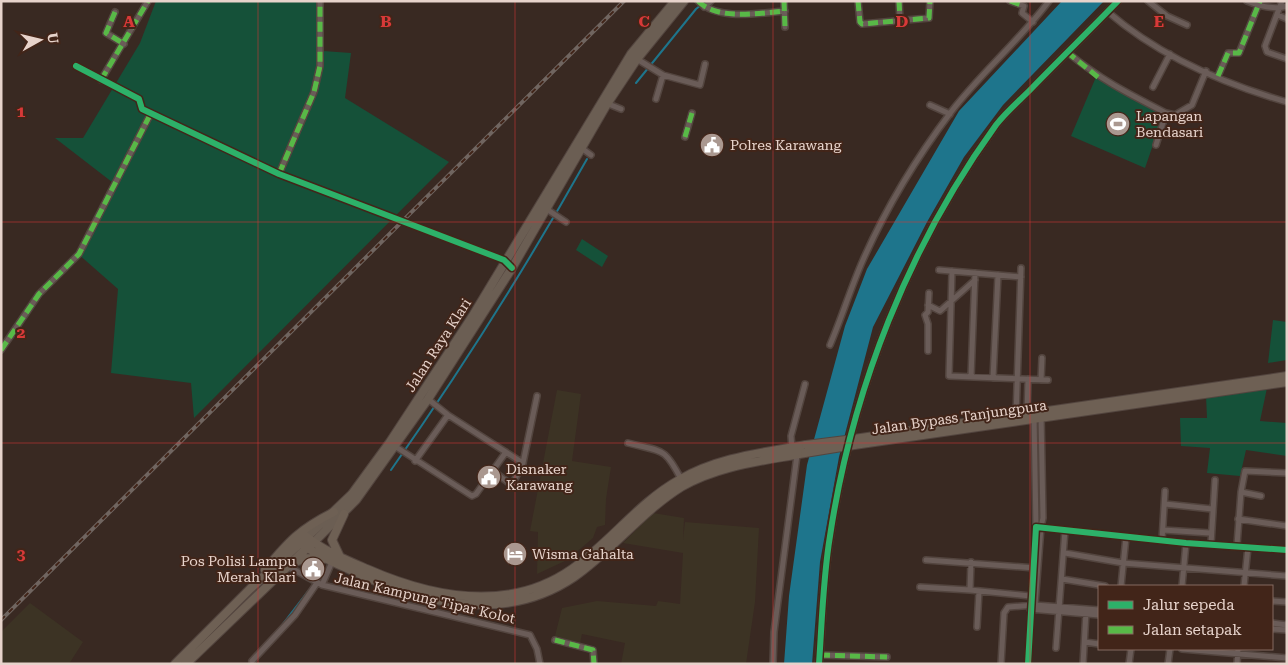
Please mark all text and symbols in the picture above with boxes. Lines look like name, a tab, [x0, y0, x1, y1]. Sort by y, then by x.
text: A	[123, 12, 135, 31]
text: B	[380, 12, 392, 31]
text: C	[638, 12, 650, 31]
text: D	[896, 12, 909, 31]
text: E	[1154, 12, 1164, 31]
north arrow	[15, 15, 65, 65]
text: U	[44, 32, 62, 45]
text: 1	[17, 102, 26, 121]
place label: Lapangan Bendasari	[1136, 108, 1204, 140]
sports icon: Lapangan Bendasari	[1105, 111, 1131, 137]
public building icon: Polres Karawang	[699, 132, 725, 158]
place label: Polres Karawang	[730, 137, 842, 153]
street label: Jalan Raya Klari	[402, 295, 474, 395]
text: 2	[17, 323, 26, 342]
street label: Jalan Bypass Tanjungpura	[870, 397, 1048, 437]
place label: Disnaker Karawang	[506, 461, 572, 493]
public building icon: Disnaker Karawang	[476, 464, 502, 490]
hotel icon: Wisma Gahalta	[502, 541, 528, 567]
text: 3	[17, 545, 26, 564]
place label: Wisma Gahalta	[532, 546, 634, 562]
place label: Pos Polisi Lampu Merah Klari	[181, 553, 297, 585]
public building icon: Pos Polisi Lampu Merah Klari	[300, 556, 326, 582]
street label: Jalan Kampung Tipar Kolot	[333, 569, 517, 627]
legend	[1098, 585, 1273, 650]
text: Jalur sepeda	[1143, 596, 1234, 614]
text: Jalan setapak	[1143, 621, 1242, 639]

